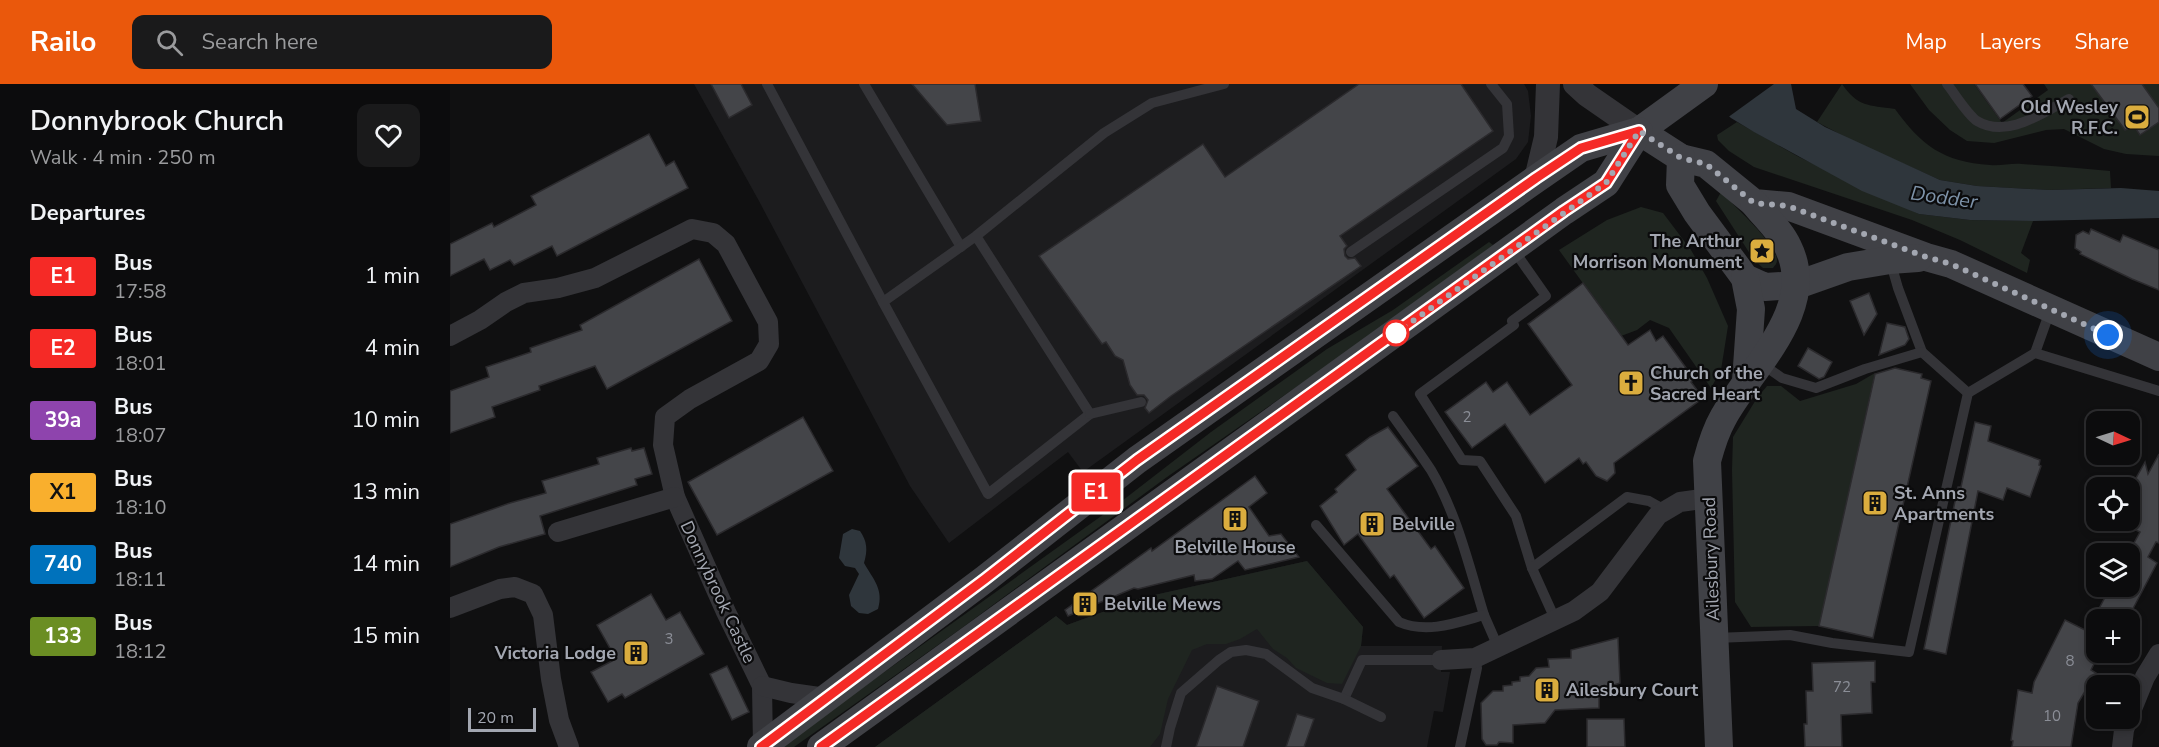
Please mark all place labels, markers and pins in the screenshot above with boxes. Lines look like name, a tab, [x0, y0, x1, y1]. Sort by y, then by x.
place label: Old Wesley R.F.C.	[2020, 95, 2119, 140]
sports icon: Old Wesley R.F.C.	[2122, 102, 2152, 132]
place label: The Arthur Morrison Monument	[1573, 229, 1742, 274]
place icon: The Arthur Morrison Monument	[1747, 236, 1777, 266]
unlabelled marker	[1383, 320, 1409, 346]
place label: Church of the Sacred Heart	[1650, 361, 1763, 406]
church icon: Church of the Sacred Heart	[1616, 368, 1646, 398]
place label: St. Anns Apartments	[1894, 481, 1994, 526]
building icon: St. Anns Apartments	[1860, 488, 1890, 518]
building icon: Belville House	[1220, 504, 1250, 534]
building icon: Belville	[1357, 509, 1387, 539]
place label: Belville	[1392, 512, 1455, 536]
place label: Belville House	[1175, 535, 1296, 559]
building icon: Belville Mews	[1070, 589, 1100, 619]
place label: Belville Mews	[1104, 592, 1221, 616]
building icon: Victoria Lodge	[621, 638, 651, 668]
place label: Victoria Lodge	[494, 641, 616, 665]
building icon: Ailesbury Court	[1532, 675, 1562, 705]
place label: Ailesbury Court	[1566, 678, 1698, 702]

